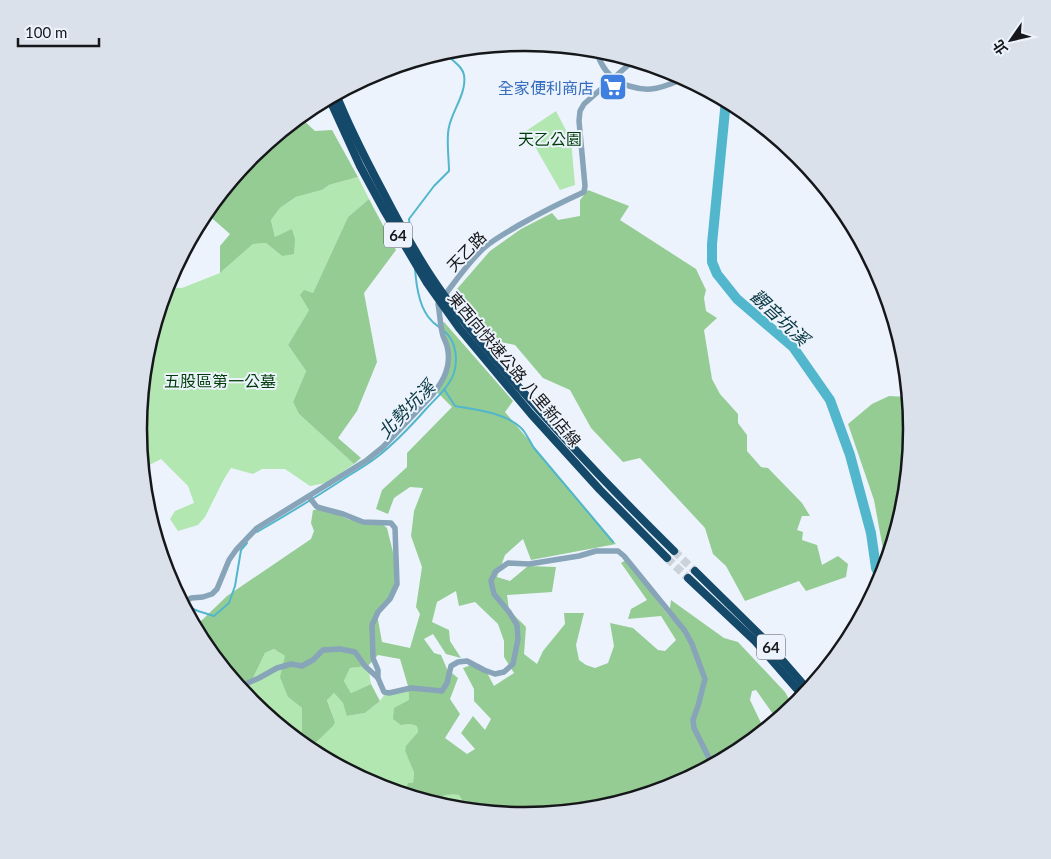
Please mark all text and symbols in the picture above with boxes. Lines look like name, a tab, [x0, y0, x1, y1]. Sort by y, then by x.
scale bar	[18, 15, 99, 47]
north arrow	[986, 15, 1036, 65]
text: 100 m	[25, 23, 67, 41]
text: 北	[989, 37, 1011, 58]
supermarket icon: 全家便利商店	[598, 72, 628, 102]
place label: 全家便利商店	[498, 78, 594, 97]
park label: 天乙公園	[518, 129, 582, 148]
road number: 64	[384, 222, 412, 248]
street label: 天乙路	[442, 227, 490, 275]
water label: 觀音坑溪	[746, 284, 816, 352]
street label: 東西向快速公路 八里新店線	[445, 288, 585, 450]
park label: 五股區第一公墓	[164, 371, 276, 390]
water label: 北勢坑溪	[373, 373, 441, 443]
road number: 64	[757, 634, 785, 660]

